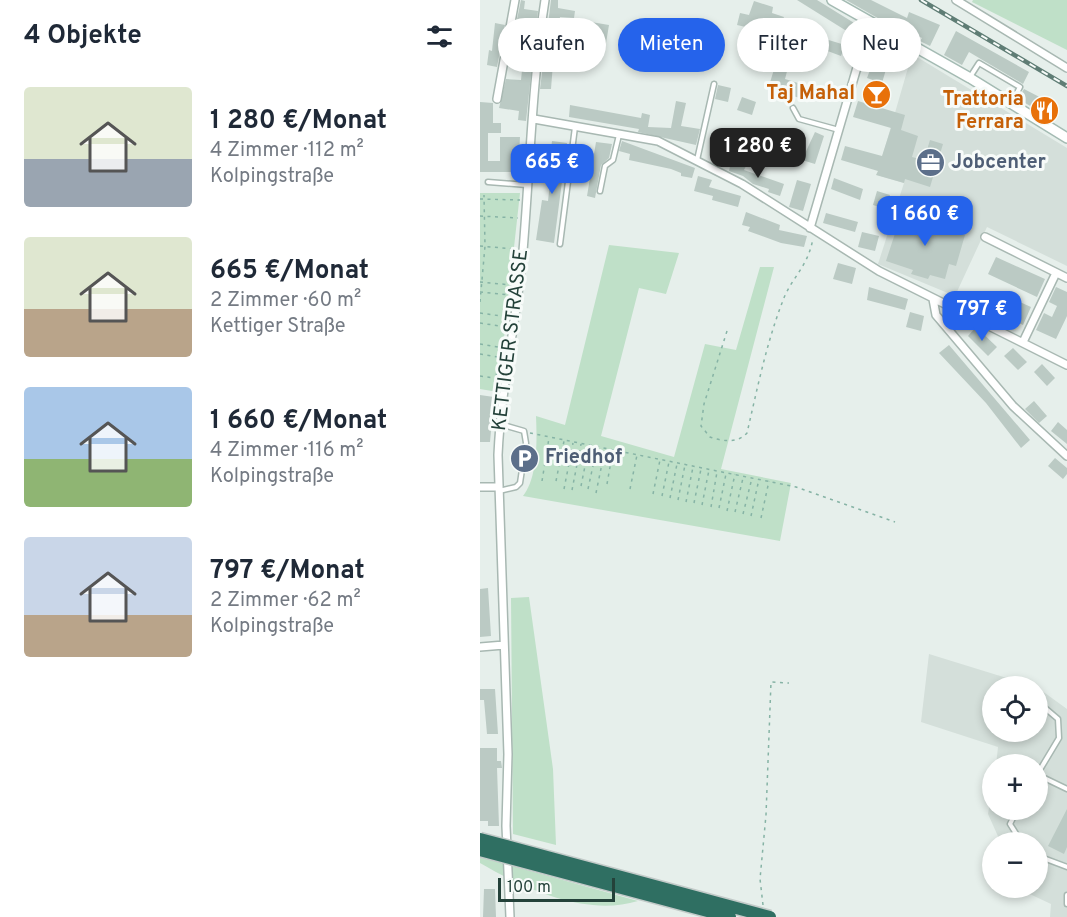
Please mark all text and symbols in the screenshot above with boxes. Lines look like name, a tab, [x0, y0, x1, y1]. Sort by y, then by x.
chip: Kaufen	[498, 18, 606, 72]
chip: Mieten	[618, 18, 725, 72]
chip: Filter	[737, 18, 829, 72]
chip: Neu	[841, 18, 921, 72]
text: 4 Objekte	[24, 20, 142, 53]
icon: filters	[423, 20, 456, 53]
bar icon: Taj Mahal	[860, 78, 892, 110]
place label: Taj Mahal	[766, 81, 855, 107]
place label: Trattoria Ferrara	[942, 87, 1024, 136]
restaurant icon: Trattoria Ferrara	[1029, 95, 1061, 127]
text: 1 280 €/Monat	[210, 105, 387, 138]
icon: home	[72, 111, 144, 183]
pin: 1 280 €	[703, 128, 813, 179]
text: 1 280 €	[724, 134, 792, 160]
text: 4 Zimmer · 112 m²	[210, 138, 364, 164]
pin: 665 €	[510, 144, 594, 195]
office icon: Jobcenter	[914, 147, 946, 179]
text: 665 €	[525, 150, 579, 176]
place label: Jobcenter	[951, 150, 1047, 176]
text: Kolpingstraße	[210, 164, 334, 190]
pin: 1 660 €	[870, 196, 980, 247]
text: 1 660 €	[891, 202, 959, 228]
street label: KETTIGER STRASSE	[487, 248, 535, 432]
text: 665 €/Monat	[210, 255, 369, 288]
icon: home	[72, 261, 144, 333]
text: 2 Zimmer · 60 m²	[210, 288, 361, 314]
pin: 797 €	[940, 291, 1024, 342]
text: 797 €	[956, 297, 1008, 323]
text: Kettiger Straße	[210, 314, 346, 340]
text: 1 660 €/Monat	[210, 405, 387, 438]
icon: home	[72, 411, 144, 483]
text: 4 Zimmer · 116 m²	[210, 438, 364, 464]
parking icon: Friedhof	[508, 442, 540, 474]
place label: Friedhof	[545, 445, 622, 471]
text: Kolpingstraße	[210, 464, 334, 490]
text: 797 €/Monat	[210, 555, 365, 588]
icon: home	[72, 561, 144, 633]
text: 2 Zimmer · 62 m²	[210, 588, 361, 614]
text: Kolpingstraße	[210, 614, 334, 640]
map controls	[982, 676, 1048, 898]
button: locate	[982, 676, 1048, 742]
button: +	[982, 754, 1048, 820]
button: −	[982, 832, 1048, 898]
scale bar	[498, 875, 615, 902]
text: 100 m	[507, 878, 551, 898]

